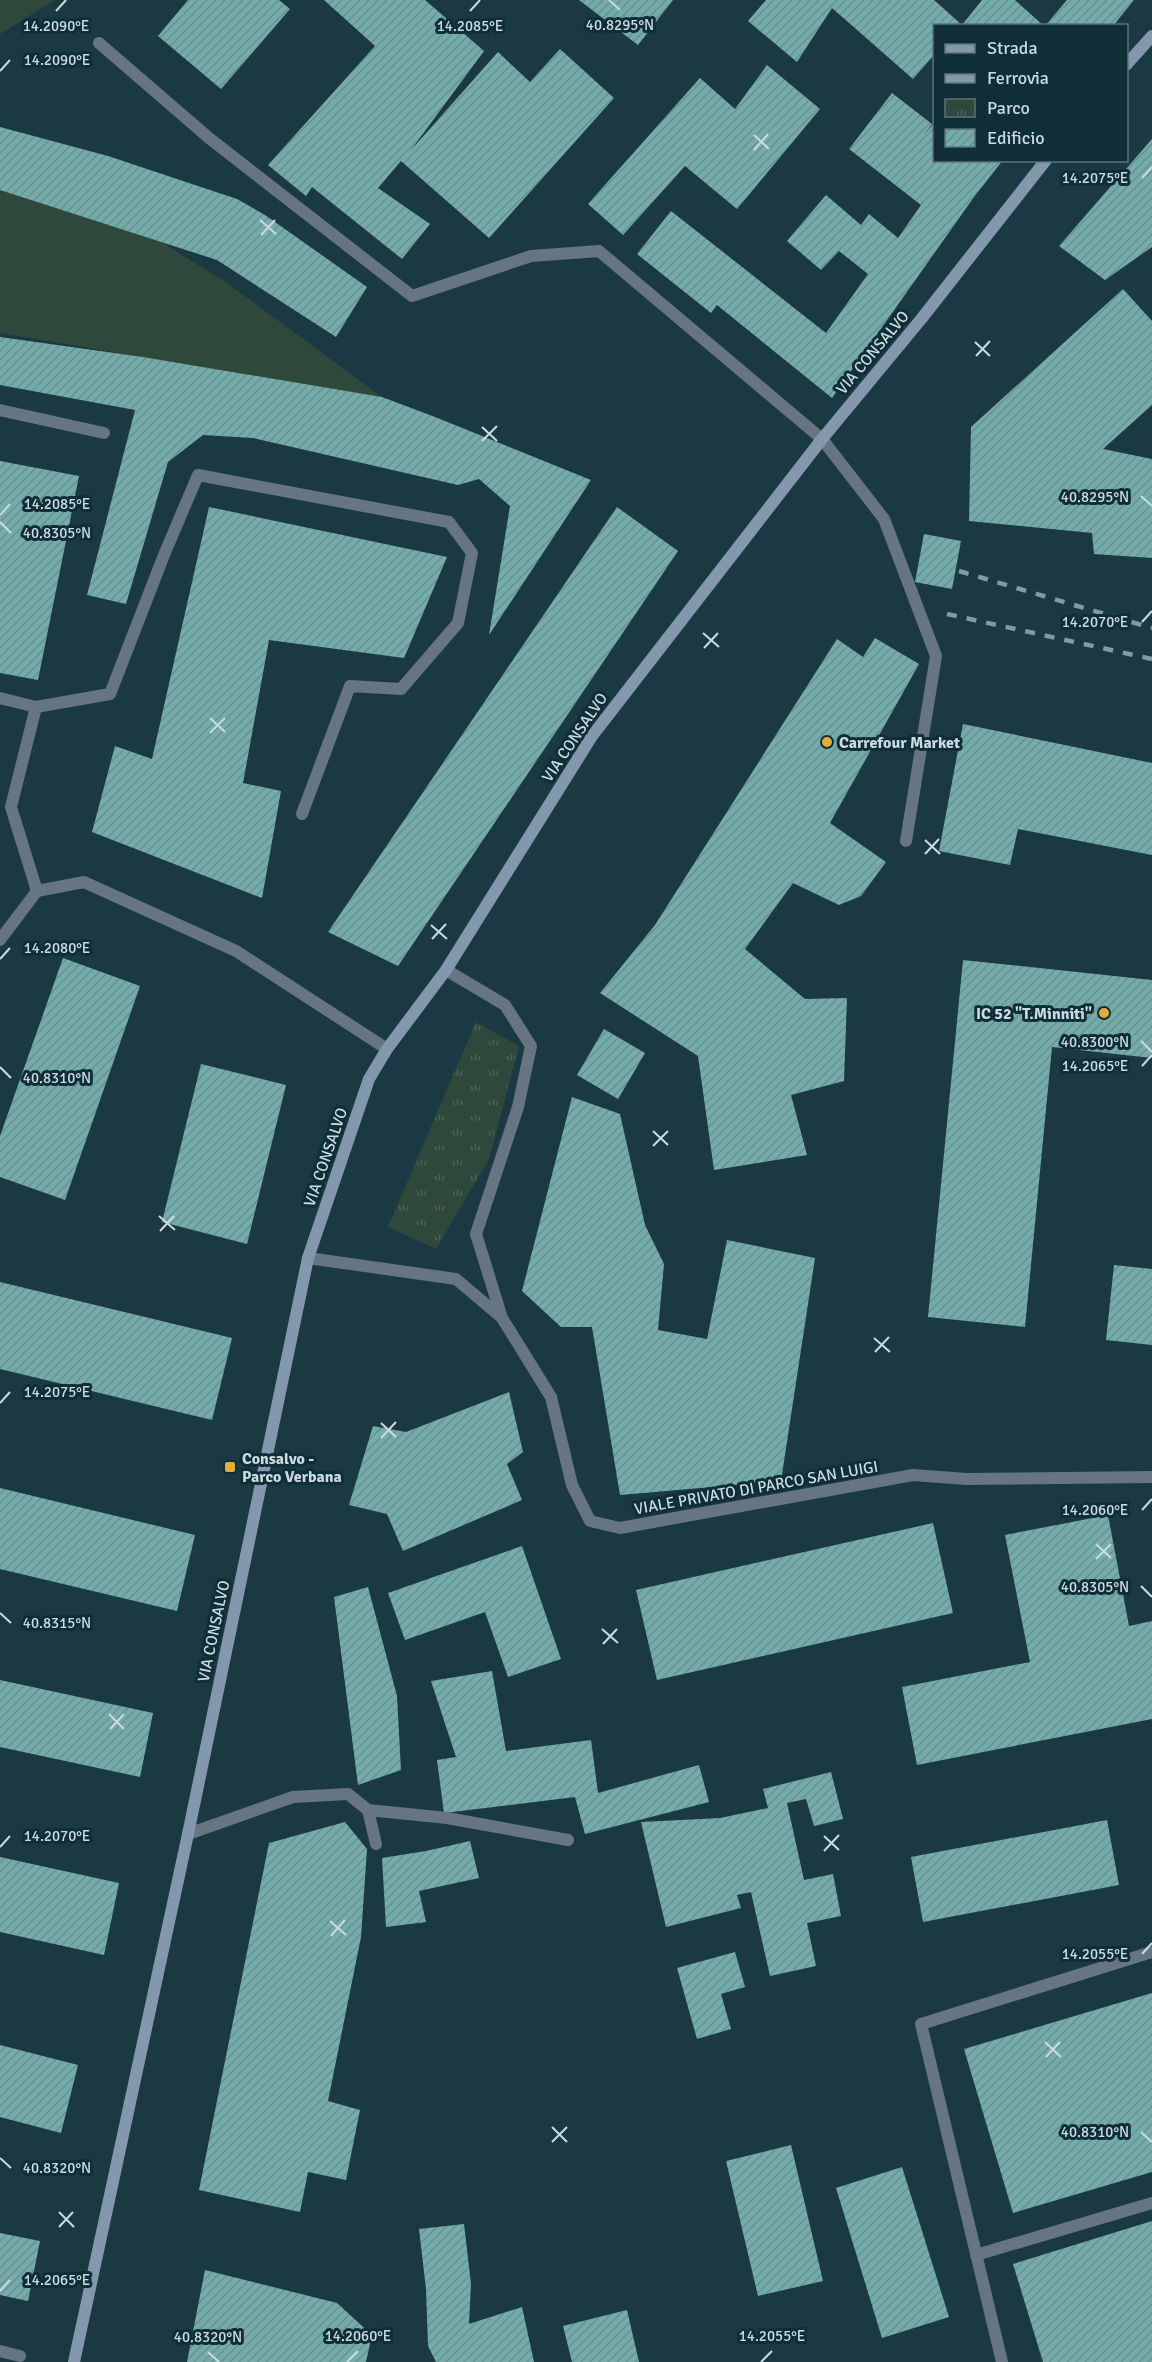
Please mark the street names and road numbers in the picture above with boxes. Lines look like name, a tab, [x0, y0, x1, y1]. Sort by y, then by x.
street label: VIA CONSALVO	[832, 307, 914, 399]
street label: VIA CONSALVO	[538, 689, 612, 786]
street label: VIA CONSALVO	[300, 1105, 352, 1209]
street label: VIALE PRIVATO DI PARCO SAN LUIGI	[633, 1457, 880, 1519]
street label: VIA CONSALVO	[193, 1579, 234, 1684]

